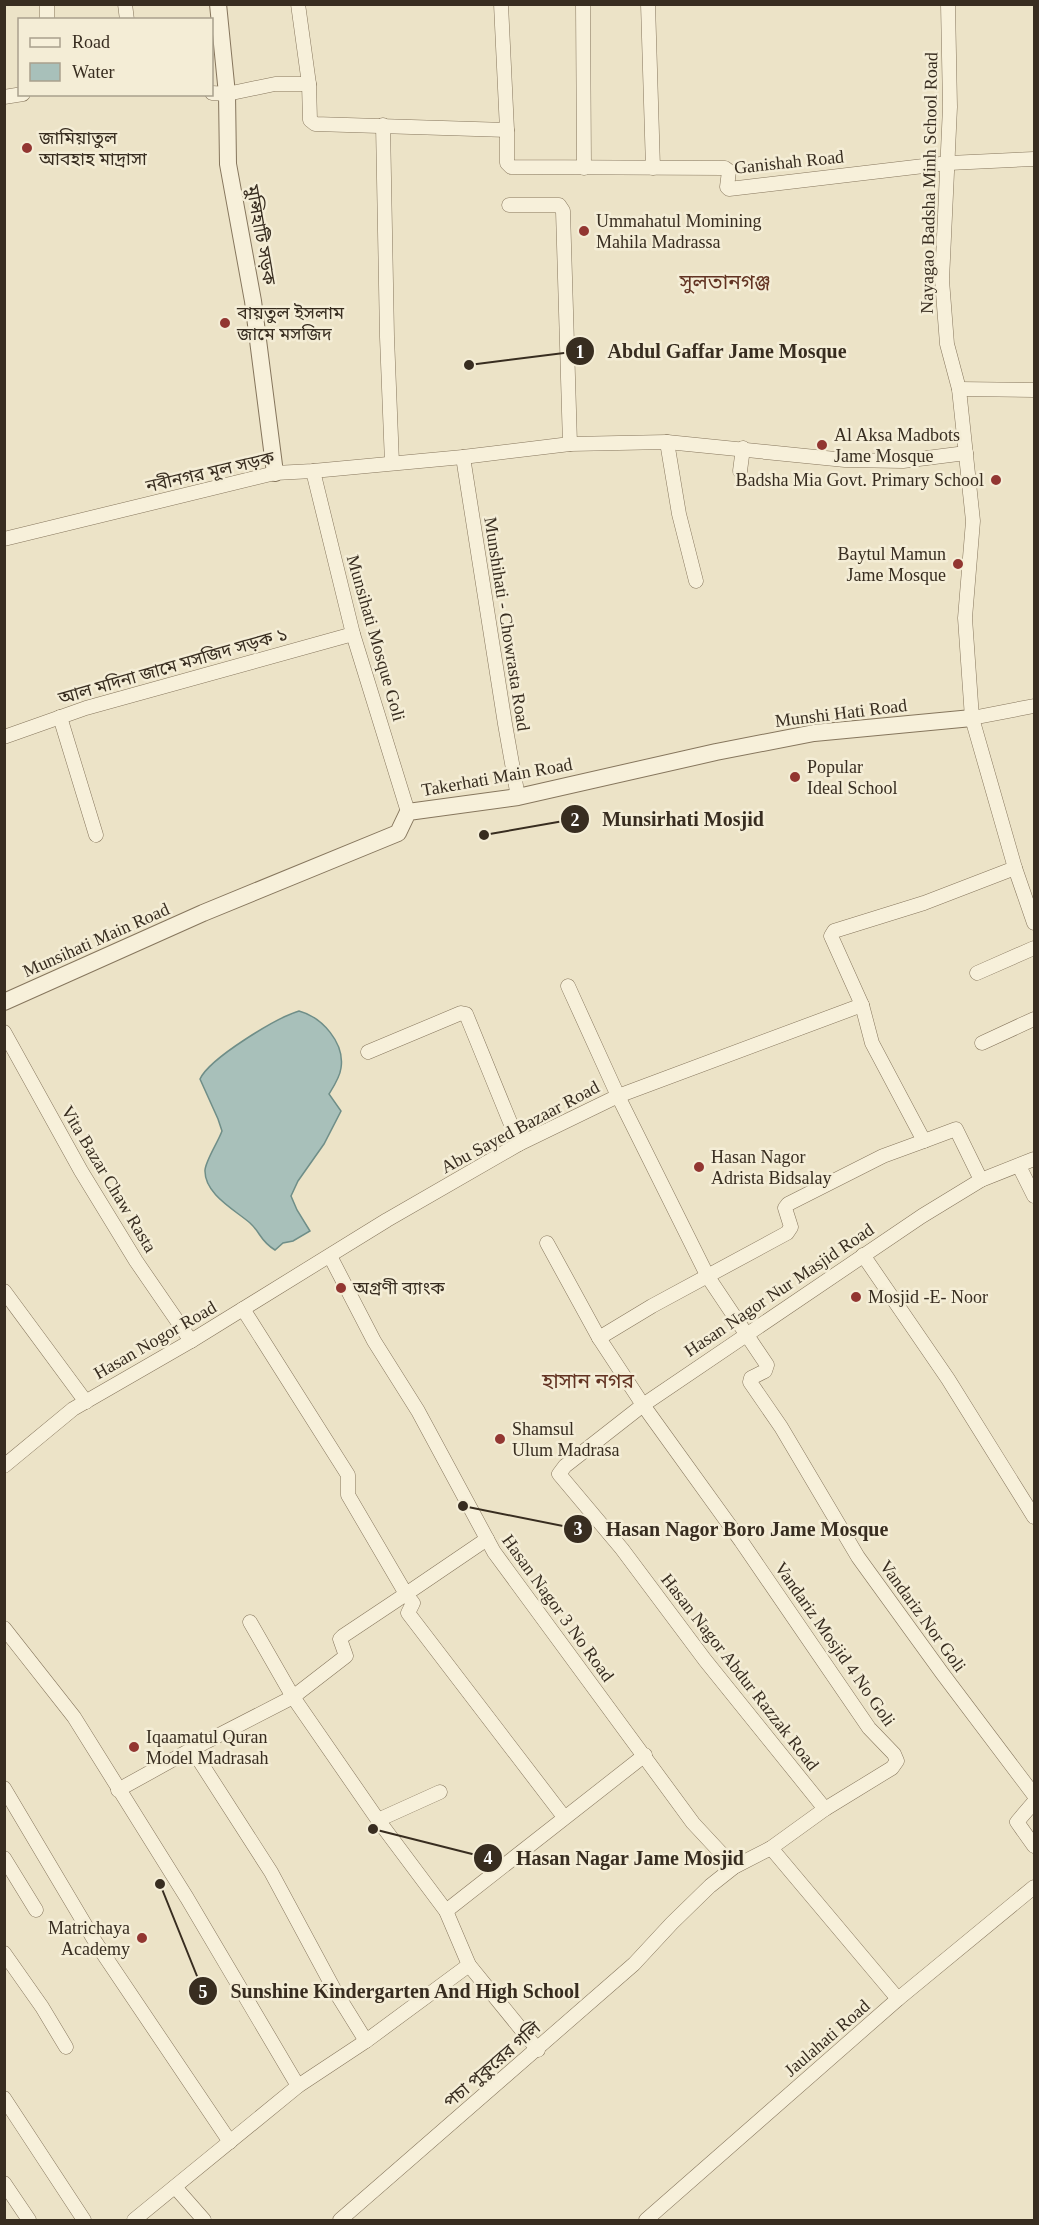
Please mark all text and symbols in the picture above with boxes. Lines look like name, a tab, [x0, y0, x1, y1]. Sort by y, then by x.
legend	[18, 18, 213, 96]
text: Road	[72, 32, 110, 52]
street label: Nayagao Badsha Minh School Road	[917, 52, 941, 314]
text: Water	[72, 62, 115, 82]
place label: জামিয়াতুল আবহাহ মাদ্রাসা	[38, 128, 147, 169]
marker: জামিয়াতুল আবহাহ মাদ্রাসা	[20, 141, 34, 155]
street label: Ganishah Road	[733, 146, 845, 178]
street label: মুন্সিহাটি সড়ক	[241, 182, 280, 287]
place label: Ummahatul Momining Mahila Madrassa	[596, 211, 762, 252]
marker: Ummahatul Momining Mahila Madrassa	[577, 224, 591, 238]
district label: সুলতানগঞ্জ	[678, 270, 771, 294]
place label: বায়তুল ইসলাম জামে মসজিদ	[236, 303, 345, 344]
marker: বায়তুল ইসলাম জামে মসজিদ	[218, 316, 232, 330]
callout: Abdul Gaffar Jame Mosque	[565, 332, 858, 370]
text: Abdul Gaffar Jame Mosque	[607, 340, 847, 363]
text: 1	[576, 342, 585, 362]
place label: Al Aksa Madbots Jame Mosque	[834, 425, 960, 466]
marker: Al Aksa Madbots Jame Mosque	[815, 438, 829, 452]
street label: নবীনগর মূল সড়ক	[143, 447, 277, 498]
place label: Badsha Mia Govt. Primary School	[736, 470, 984, 490]
marker: Badsha Mia Govt. Primary School	[989, 473, 1003, 487]
street label: Munshihati - Chowrasta Road	[480, 516, 534, 732]
place label: Baytul Mamun Jame Mosque	[838, 544, 946, 585]
street label: Munsihati Mosque Goli	[343, 553, 409, 723]
marker: Baytul Mamun Jame Mosque	[951, 557, 965, 571]
street label: আল মদিনা জামে মসজিদ সড়ক ১	[55, 624, 290, 709]
street label: Munshi Hati Road	[774, 695, 908, 731]
street label: Takerhati Main Road	[420, 754, 574, 800]
place label: Popular Ideal School	[807, 757, 897, 798]
marker: Popular Ideal School	[788, 770, 802, 784]
callout: Munsirhati Mosjid	[560, 800, 776, 838]
text: Munsirhati Mosjid	[602, 808, 764, 831]
text: 2	[571, 810, 580, 830]
street label: Munsihati Main Road	[20, 899, 172, 981]
street label: Abu Sayed Bazaar Road	[437, 1077, 603, 1177]
street label: Vita Bazar Chaw Rasta	[57, 1102, 161, 1256]
place label: Hasan Nagor Adrista Bidsalay	[711, 1147, 831, 1188]
marker: Hasan Nagor Adrista Bidsalay	[692, 1160, 706, 1174]
street label: Hasan Nagor Nur Masjid Road	[681, 1219, 877, 1361]
place label: অগ্রণী ব্যাংক	[352, 1278, 445, 1298]
marker: অগ্রণী ব্যাংক	[334, 1281, 348, 1295]
place label: Mosjid -E- Noor	[868, 1287, 988, 1307]
marker: Mosjid -E- Noor	[849, 1290, 863, 1304]
street label: Hasan Nogor Road	[90, 1297, 220, 1383]
district label: হাসান নগর	[541, 1369, 635, 1393]
place label: Shamsul Ulum Madrasa	[512, 1419, 619, 1460]
marker: Shamsul Ulum Madrasa	[493, 1432, 507, 1446]
callout: Hasan Nagor Boro Jame Mosque	[563, 1510, 900, 1548]
text: Hasan Nagor Boro Jame Mosque	[606, 1518, 888, 1541]
street label: Hasan Nagor 3 No Road	[497, 1530, 619, 1686]
street label: Vandariz Nor Goli	[876, 1556, 970, 1676]
street label: Vandariz Mosjid 4 No Goli	[771, 1558, 899, 1730]
street label: Hasan Nagor Abdur Razzak Road	[657, 1570, 823, 1774]
place label: Iqaamatul Quran Model Madrasah	[146, 1727, 268, 1768]
marker: Iqaamatul Quran Model Madrasah	[127, 1740, 141, 1754]
callout: Hasan Nagar Jame Mosjid	[473, 1839, 756, 1877]
text: Hasan Nagar Jame Mosjid	[516, 1847, 744, 1870]
text: 4	[484, 1848, 493, 1868]
place label: Matrichaya Academy	[48, 1918, 130, 1959]
marker: Matrichaya Academy	[135, 1931, 149, 1945]
callout: Sunshine Kindergarten And High School	[188, 1972, 592, 2010]
text: Sunshine Kindergarten And High School	[231, 1980, 580, 2003]
text: 5	[199, 1982, 208, 2002]
street label: Jaulahati Road	[780, 1996, 874, 2080]
street label: পচা পুকুরের গলি	[440, 2017, 546, 2113]

